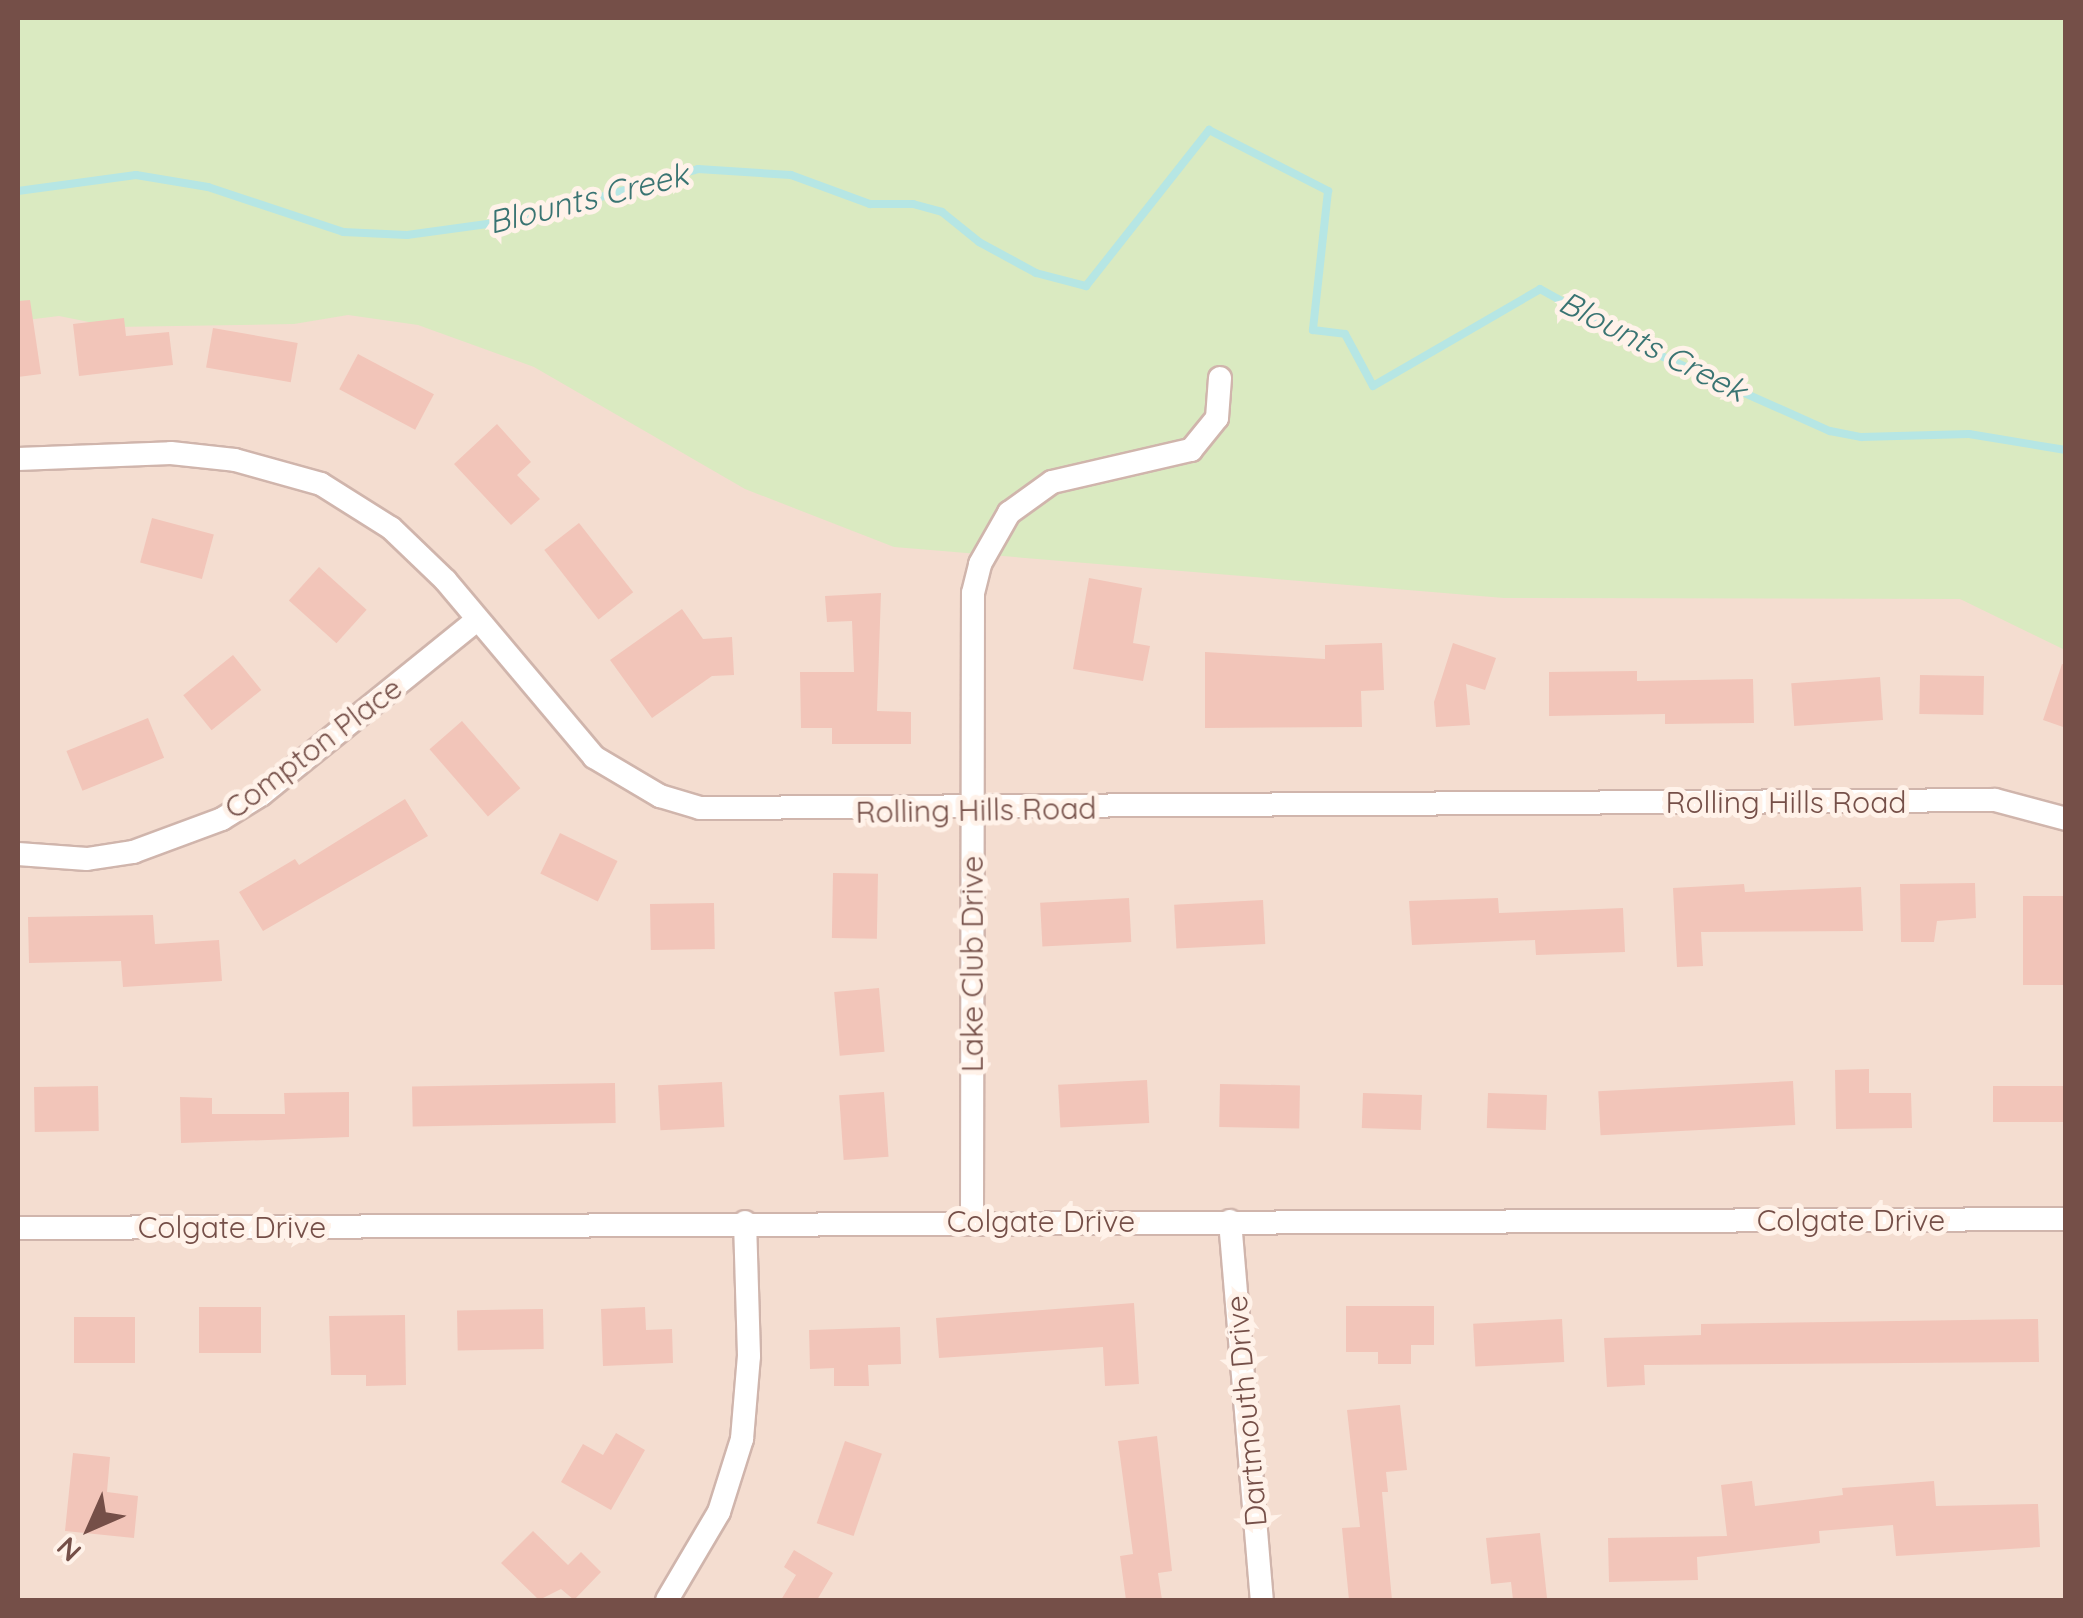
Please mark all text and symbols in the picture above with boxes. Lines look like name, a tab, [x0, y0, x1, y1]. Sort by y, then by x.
water label: Blounts Creek	[484, 155, 692, 241]
water label: Blounts Creek	[1553, 282, 1753, 410]
street label: Compton Place	[217, 670, 409, 826]
street label: Rolling Hills Road	[1665, 784, 1907, 820]
street label: Rolling Hills Road	[855, 790, 1097, 830]
street label: Lake Club Drive	[954, 856, 990, 1072]
street label: Colgate Drive	[1757, 1202, 1945, 1238]
street label: Colgate Drive	[947, 1203, 1135, 1239]
street label: Colgate Drive	[138, 1209, 326, 1245]
street label: Dartmouth Drive	[1218, 1294, 1274, 1528]
north arrow	[40, 1478, 140, 1578]
text: N	[49, 1530, 88, 1569]

